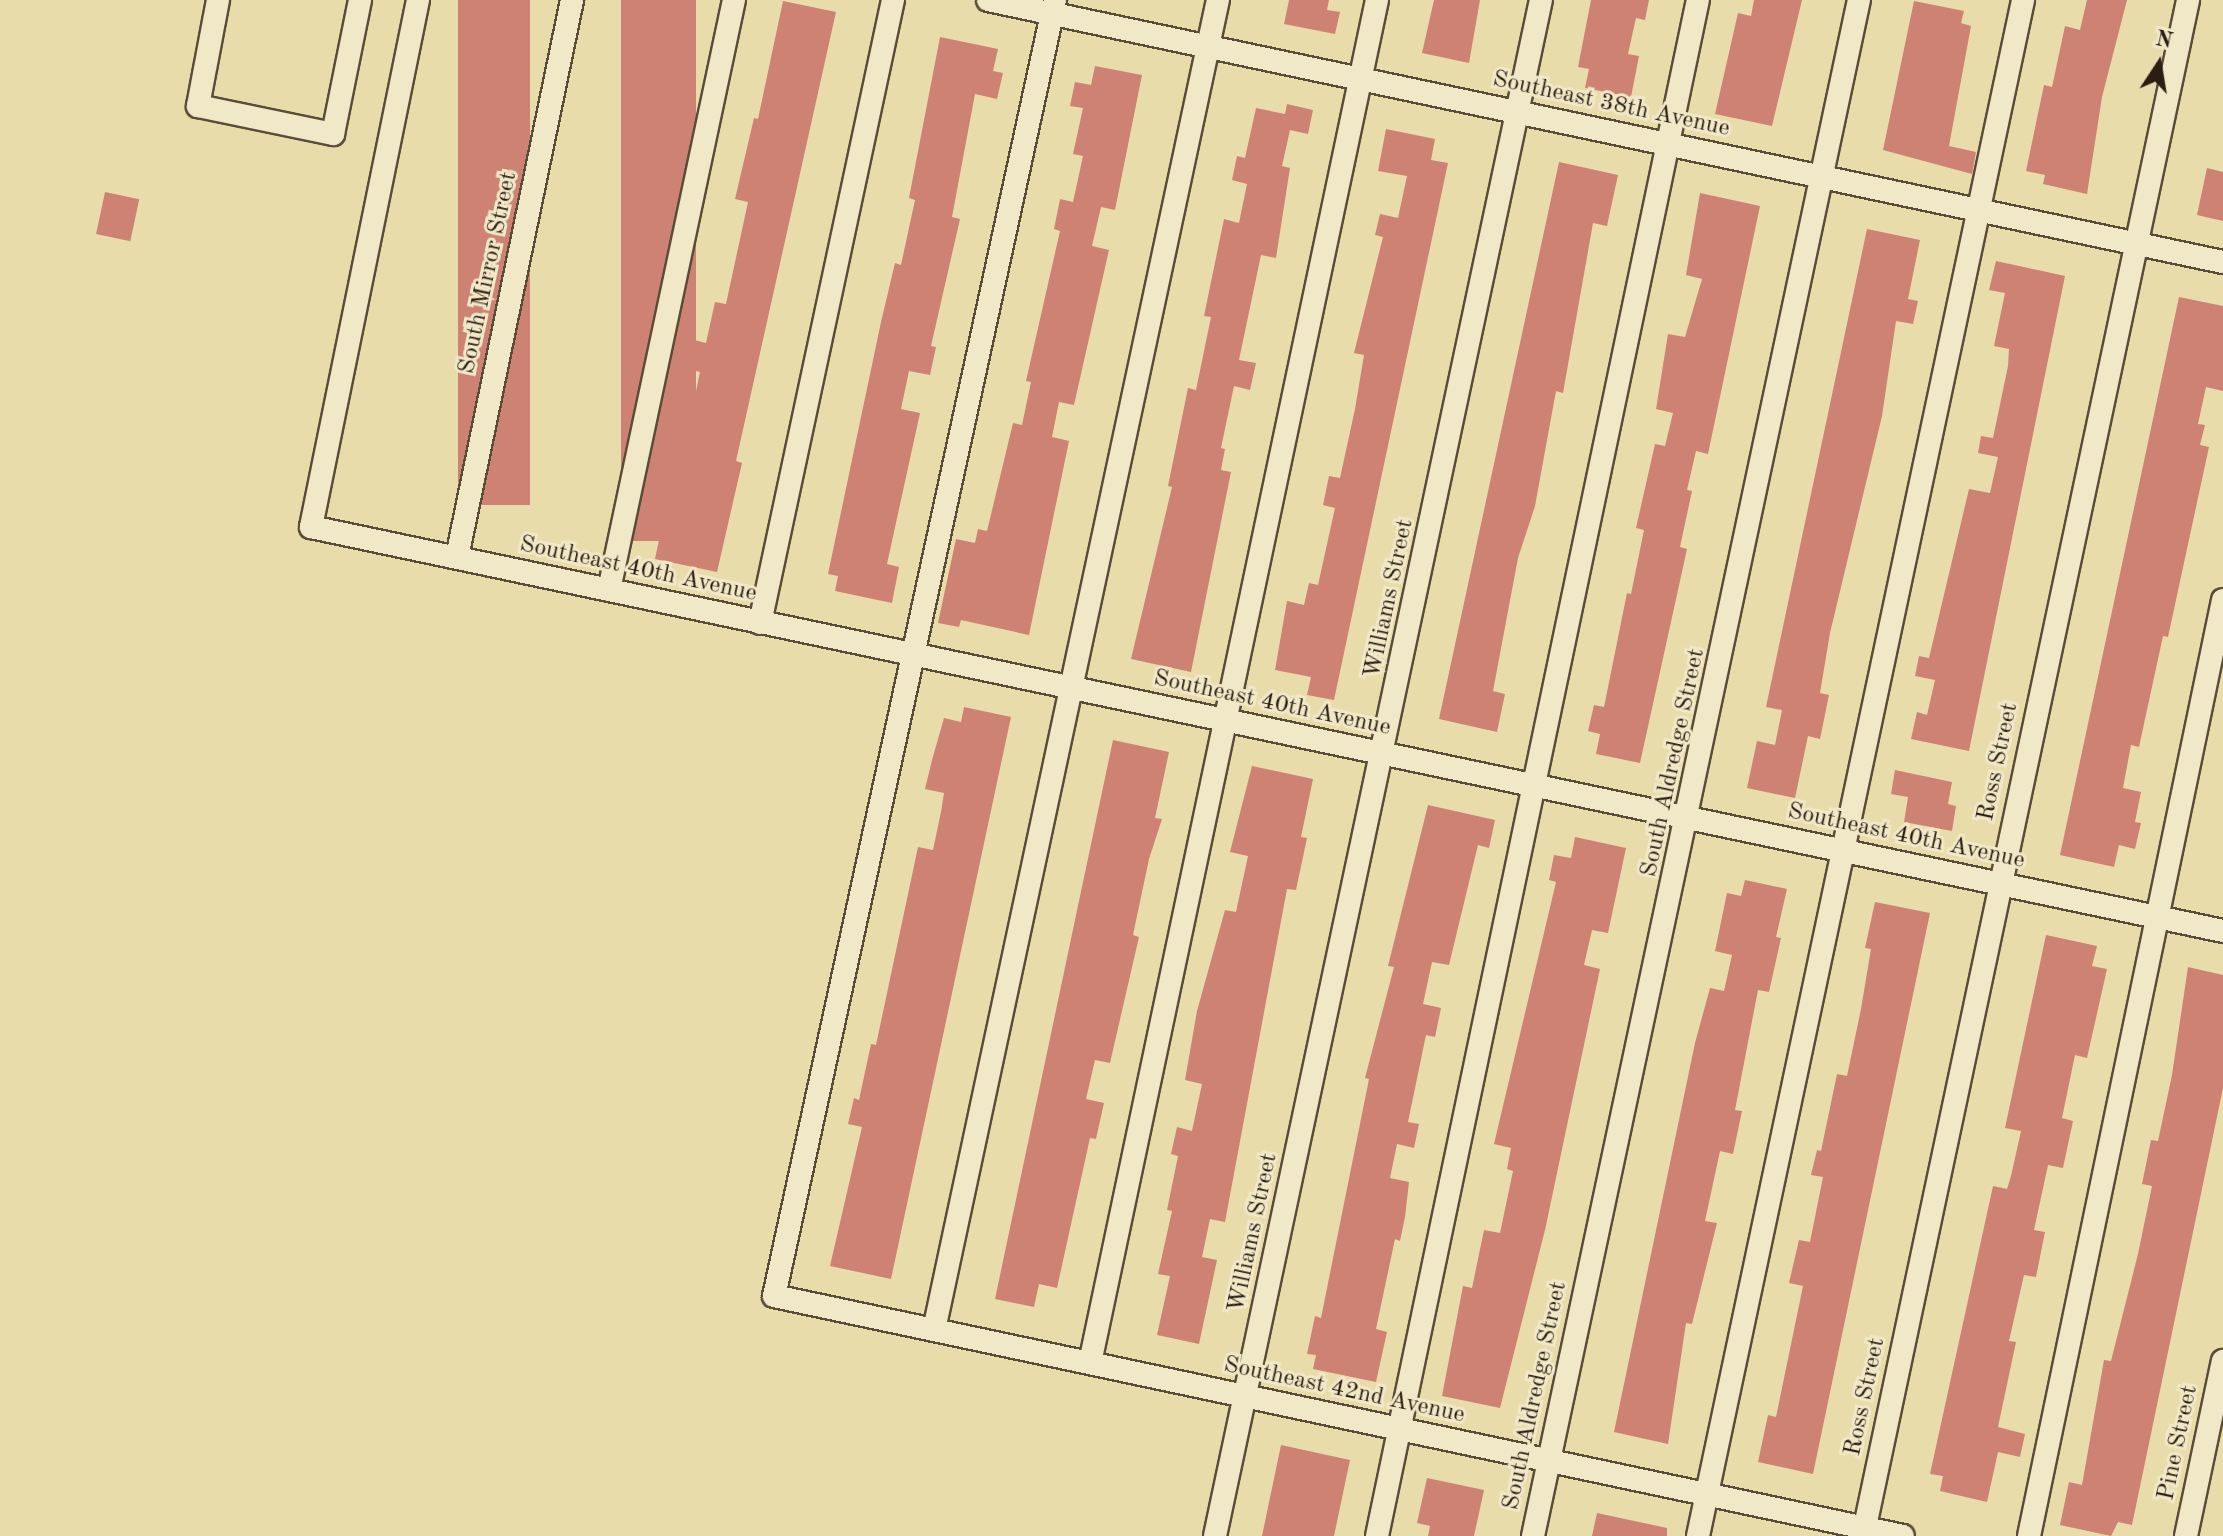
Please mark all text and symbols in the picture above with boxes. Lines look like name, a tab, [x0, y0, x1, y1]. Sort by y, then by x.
north arrow	[2119, 24, 2199, 104]
text: N	[2153, 28, 2174, 53]
street label: Southeast 38th Avenue	[1490, 66, 1732, 144]
street label: South Mirror Street	[453, 169, 525, 377]
street label: Williams Street	[1359, 517, 1421, 681]
street label: Southeast 40th Avenue	[517, 531, 759, 609]
street label: South Aldredge Street	[1636, 646, 1712, 880]
street label: Southeast 40th Avenue	[1151, 665, 1393, 743]
street label: Ross Street	[1972, 700, 2026, 824]
street label: Southeast 40th Avenue	[1785, 798, 2027, 876]
street label: Williams Street	[1223, 1151, 1285, 1315]
street label: South Aldredge Street	[1498, 1279, 1574, 1513]
street label: Ross Street	[1839, 1335, 1893, 1459]
street label: Southeast 42nd Avenue	[1221, 1351, 1467, 1431]
street label: Pine Street	[2153, 1383, 2205, 1503]

